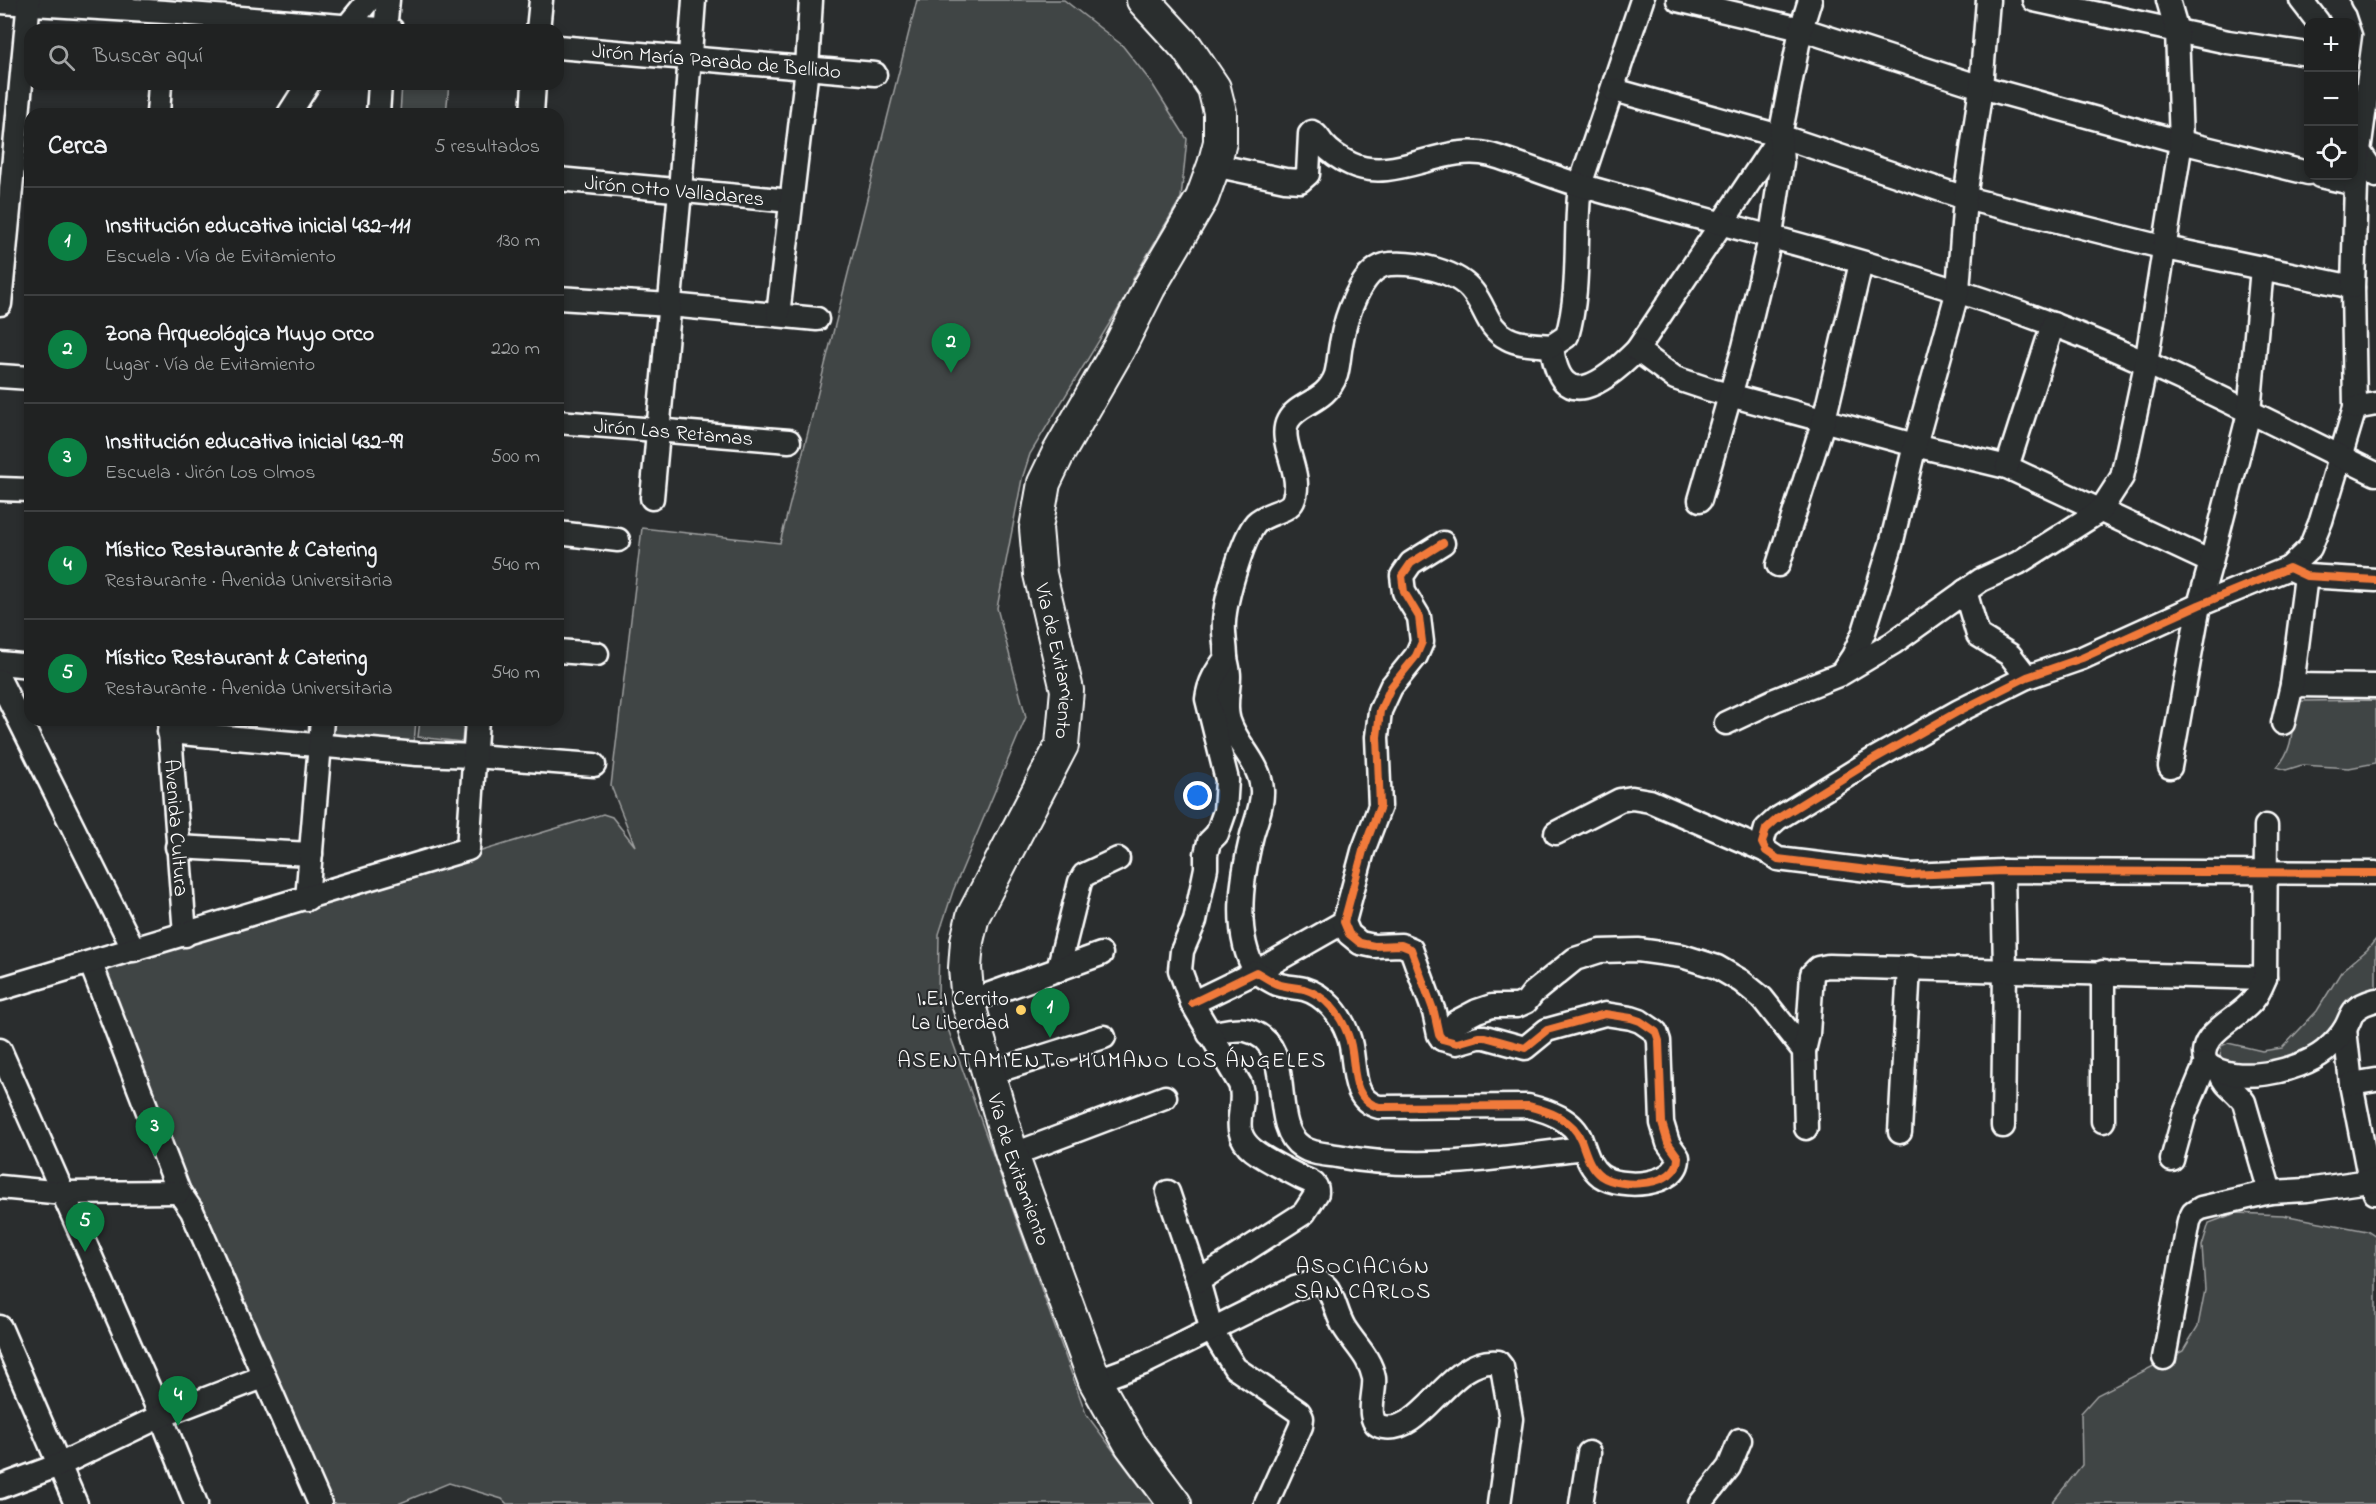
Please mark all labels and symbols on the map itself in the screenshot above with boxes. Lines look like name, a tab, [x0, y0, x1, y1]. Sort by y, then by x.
street label: Jirón María Parado de Bellido	[591, 37, 842, 88]
street label: Jirón Otto Valladares	[583, 169, 766, 215]
pin: 2	[932, 324, 970, 373]
street label: Jirón Las Retamas	[593, 412, 754, 455]
street label: Vía de Evitamiento	[1025, 580, 1081, 740]
street label: Avenida Cultura	[155, 758, 195, 898]
your location	[1183, 781, 1212, 810]
place label: I.E.I Cerrito La Liberdad	[911, 985, 1009, 1039]
pin: 1	[1030, 988, 1070, 1038]
marker: I.E.I Cerrito La Liberdad	[1014, 1003, 1028, 1017]
district label: ASENTAMIENTO HUMANO LOS ÁNGELES	[897, 1046, 1327, 1078]
street label: Vía de Evitamiento	[978, 1089, 1057, 1250]
pin: 3	[136, 1108, 174, 1157]
pin: 5	[66, 1202, 104, 1252]
district label: ASOCIACIÓN SAN CARLOS	[1294, 1252, 1432, 1309]
pin: 4	[158, 1376, 198, 1426]

